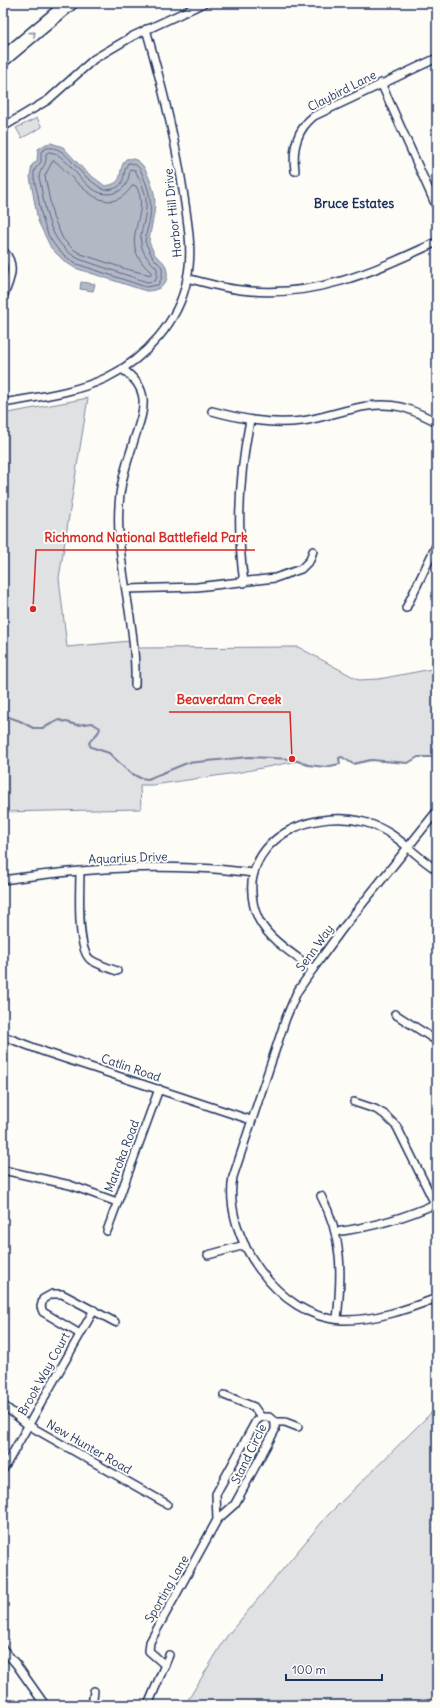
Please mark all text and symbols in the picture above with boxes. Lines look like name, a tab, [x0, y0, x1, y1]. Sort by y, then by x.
one-way arrow	[28, 32, 36, 39]
street label: Claybird Lane	[305, 67, 379, 114]
street label: Harbor Hill Drive	[160, 168, 185, 258]
district label: Bruce Estates	[314, 195, 394, 212]
callout: Richmond National Battlefield Park	[36, 525, 255, 550]
text: Richmond National Battlefield Park	[44, 529, 248, 546]
callout: Beaverdam Creek	[169, 687, 290, 712]
text: Beaverdam Creek	[176, 691, 282, 708]
street label: Aquarius Drive	[88, 849, 168, 866]
street label: Senn Way	[293, 921, 337, 974]
street label: Catlin Road	[99, 1050, 163, 1085]
street label: Matroka Road	[101, 1118, 142, 1194]
street label: Brook Way Court	[15, 1330, 73, 1418]
street label: New Hunter Road	[44, 1416, 134, 1477]
street label: Stand Circle	[228, 1421, 270, 1486]
street label: Sporting Lane	[141, 1552, 192, 1625]
scale bar	[286, 1656, 382, 1682]
text: 100 m	[292, 1662, 326, 1677]

